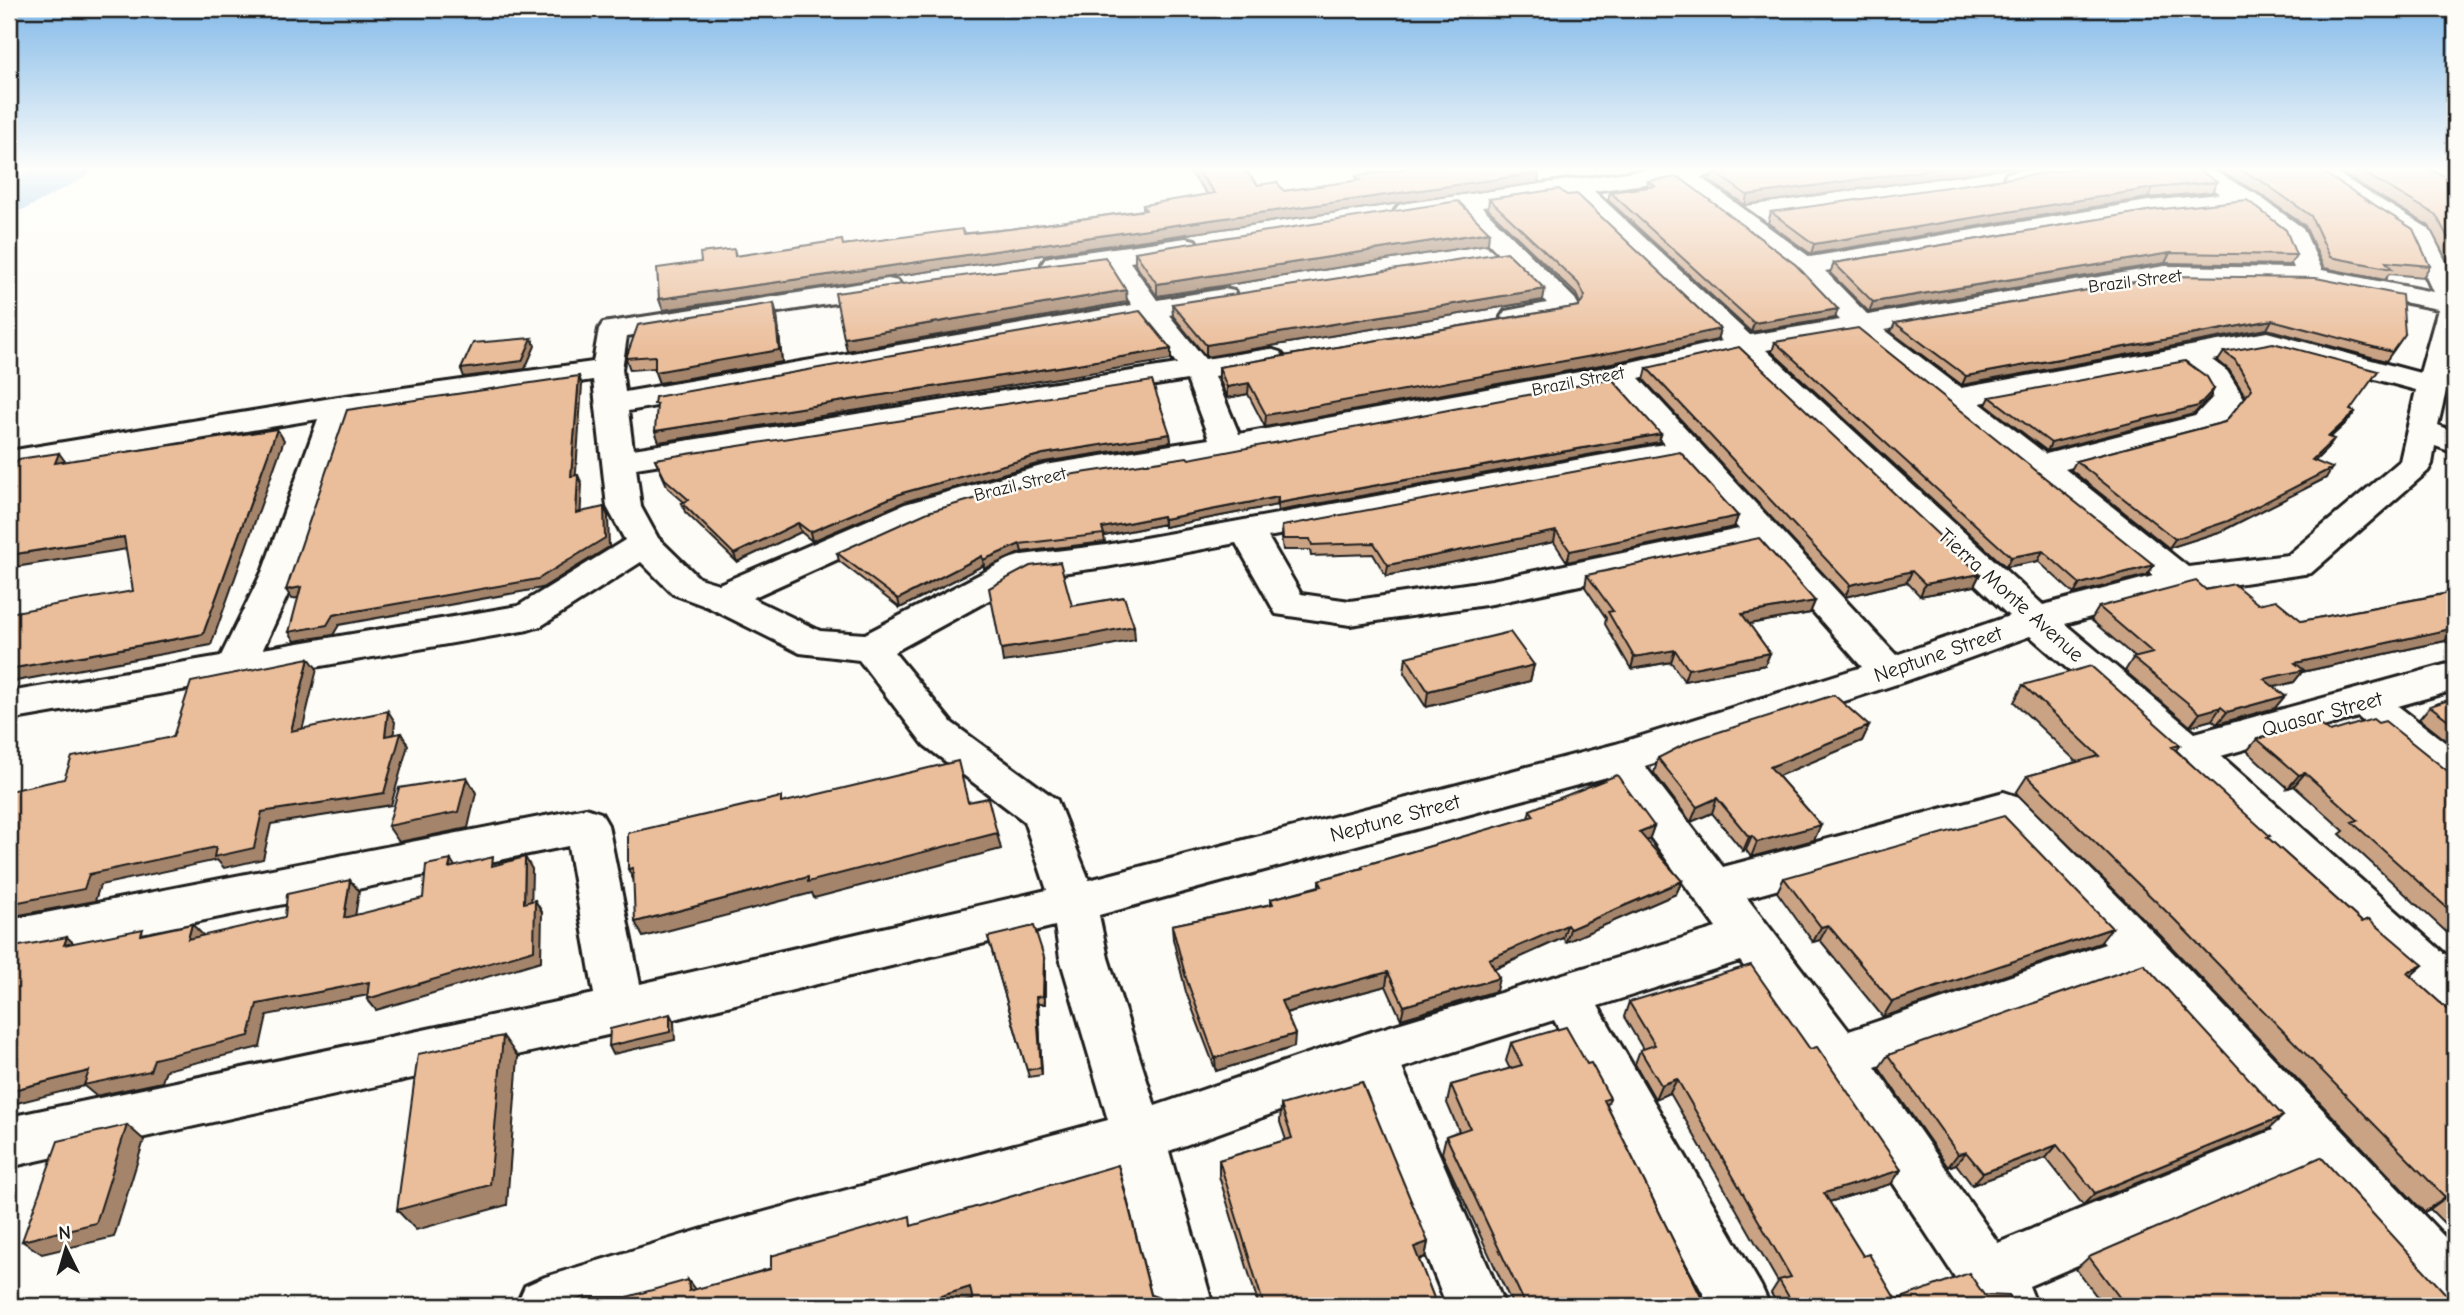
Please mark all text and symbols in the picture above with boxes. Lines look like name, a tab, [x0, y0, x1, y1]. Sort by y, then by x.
street label: Brazil Street	[2087, 265, 2184, 298]
street label: Brazil Street	[1530, 362, 1627, 401]
street label: Brazil Street	[972, 463, 1069, 506]
street label: Tierra Monte Avenue	[1933, 523, 2089, 667]
street label: Neptune Street	[1871, 621, 2006, 687]
street label: Quasar Street	[2259, 686, 2386, 742]
street label: Neptune Street	[1327, 789, 1464, 847]
north arrow	[32, 1214, 102, 1284]
text: N	[57, 1222, 72, 1245]

